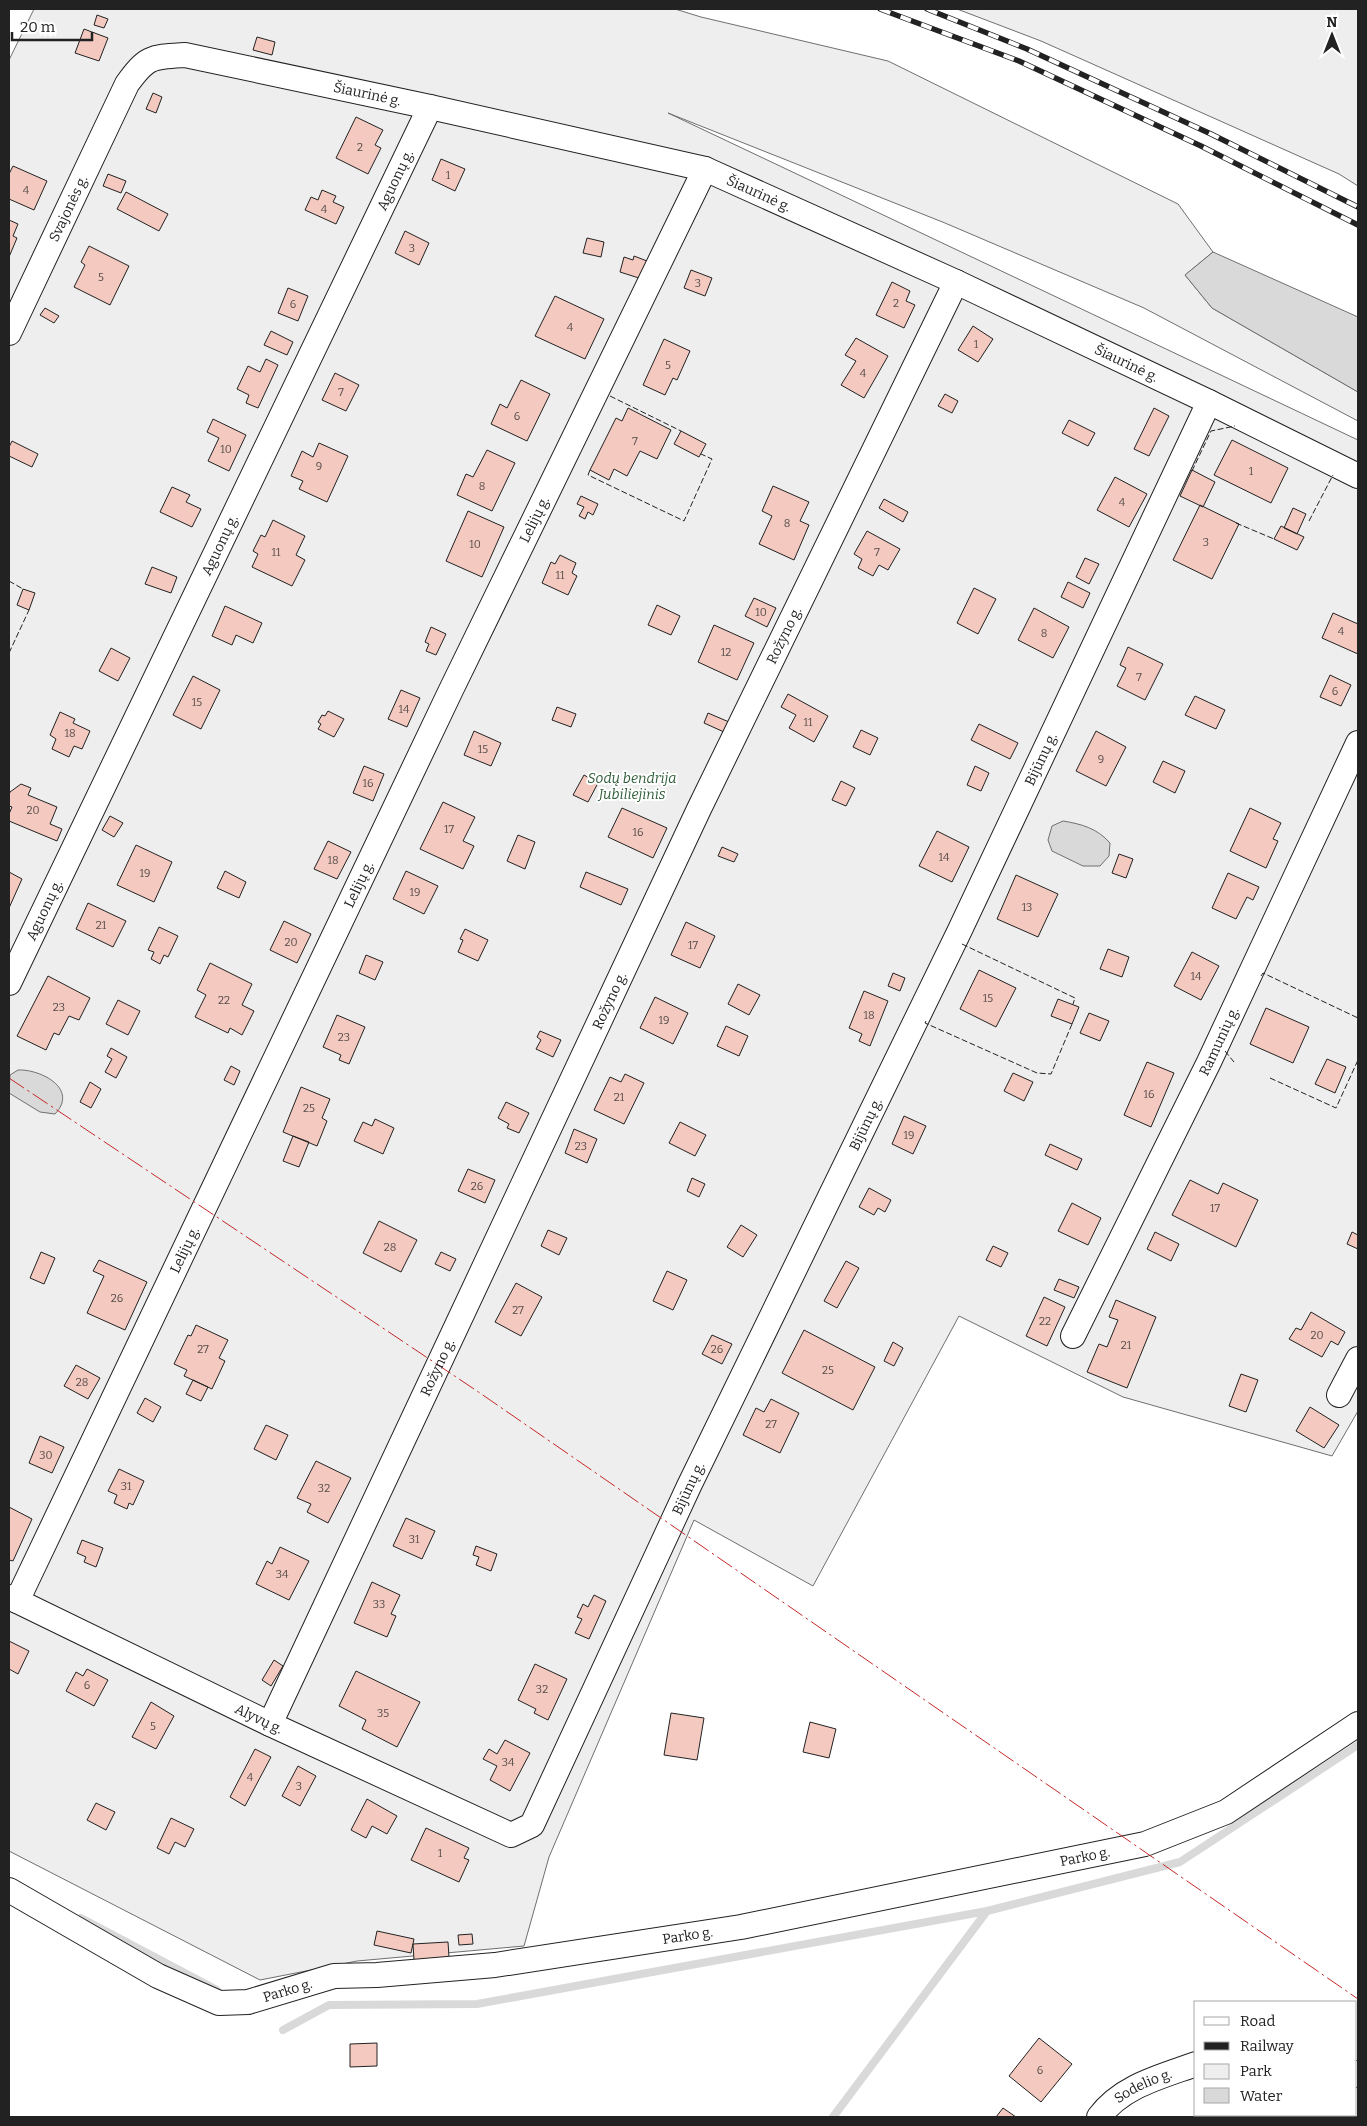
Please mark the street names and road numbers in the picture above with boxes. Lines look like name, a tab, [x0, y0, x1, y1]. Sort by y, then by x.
street label: Šiaurinė g.	[332, 78, 403, 110]
street label: Aguonų g.	[374, 147, 417, 213]
street label: Šiaurinė g.	[724, 171, 794, 216]
street label: Svajonės g.	[46, 173, 92, 244]
street label: Šiaurinė g.	[1092, 340, 1161, 386]
street label: Lelijų g.	[516, 493, 553, 546]
street label: Aguonų g.	[198, 512, 242, 578]
street label: Rožyno g.	[763, 604, 805, 667]
street label: Bijūnų g.	[1021, 730, 1061, 788]
street label: Lelijų g.	[341, 858, 377, 910]
street label: Aguonų g.	[23, 877, 66, 943]
street label: Rožyno g.	[589, 969, 630, 1032]
street label: Ramunių g.	[1196, 1004, 1243, 1078]
street label: Bijūnų g.	[846, 1095, 886, 1154]
street label: Lelijų g.	[166, 1224, 203, 1276]
street label: Rožyno g.	[417, 1336, 458, 1399]
street label: Bijūnų g.	[669, 1459, 708, 1518]
street label: Alyvų g.	[232, 1700, 285, 1738]
street label: Parko g.	[1058, 1843, 1112, 1870]
street label: Parko g.	[661, 1923, 714, 1948]
street label: Parko g.	[261, 1975, 314, 2006]
street label: Sodelio g.	[1111, 2065, 1174, 2107]

